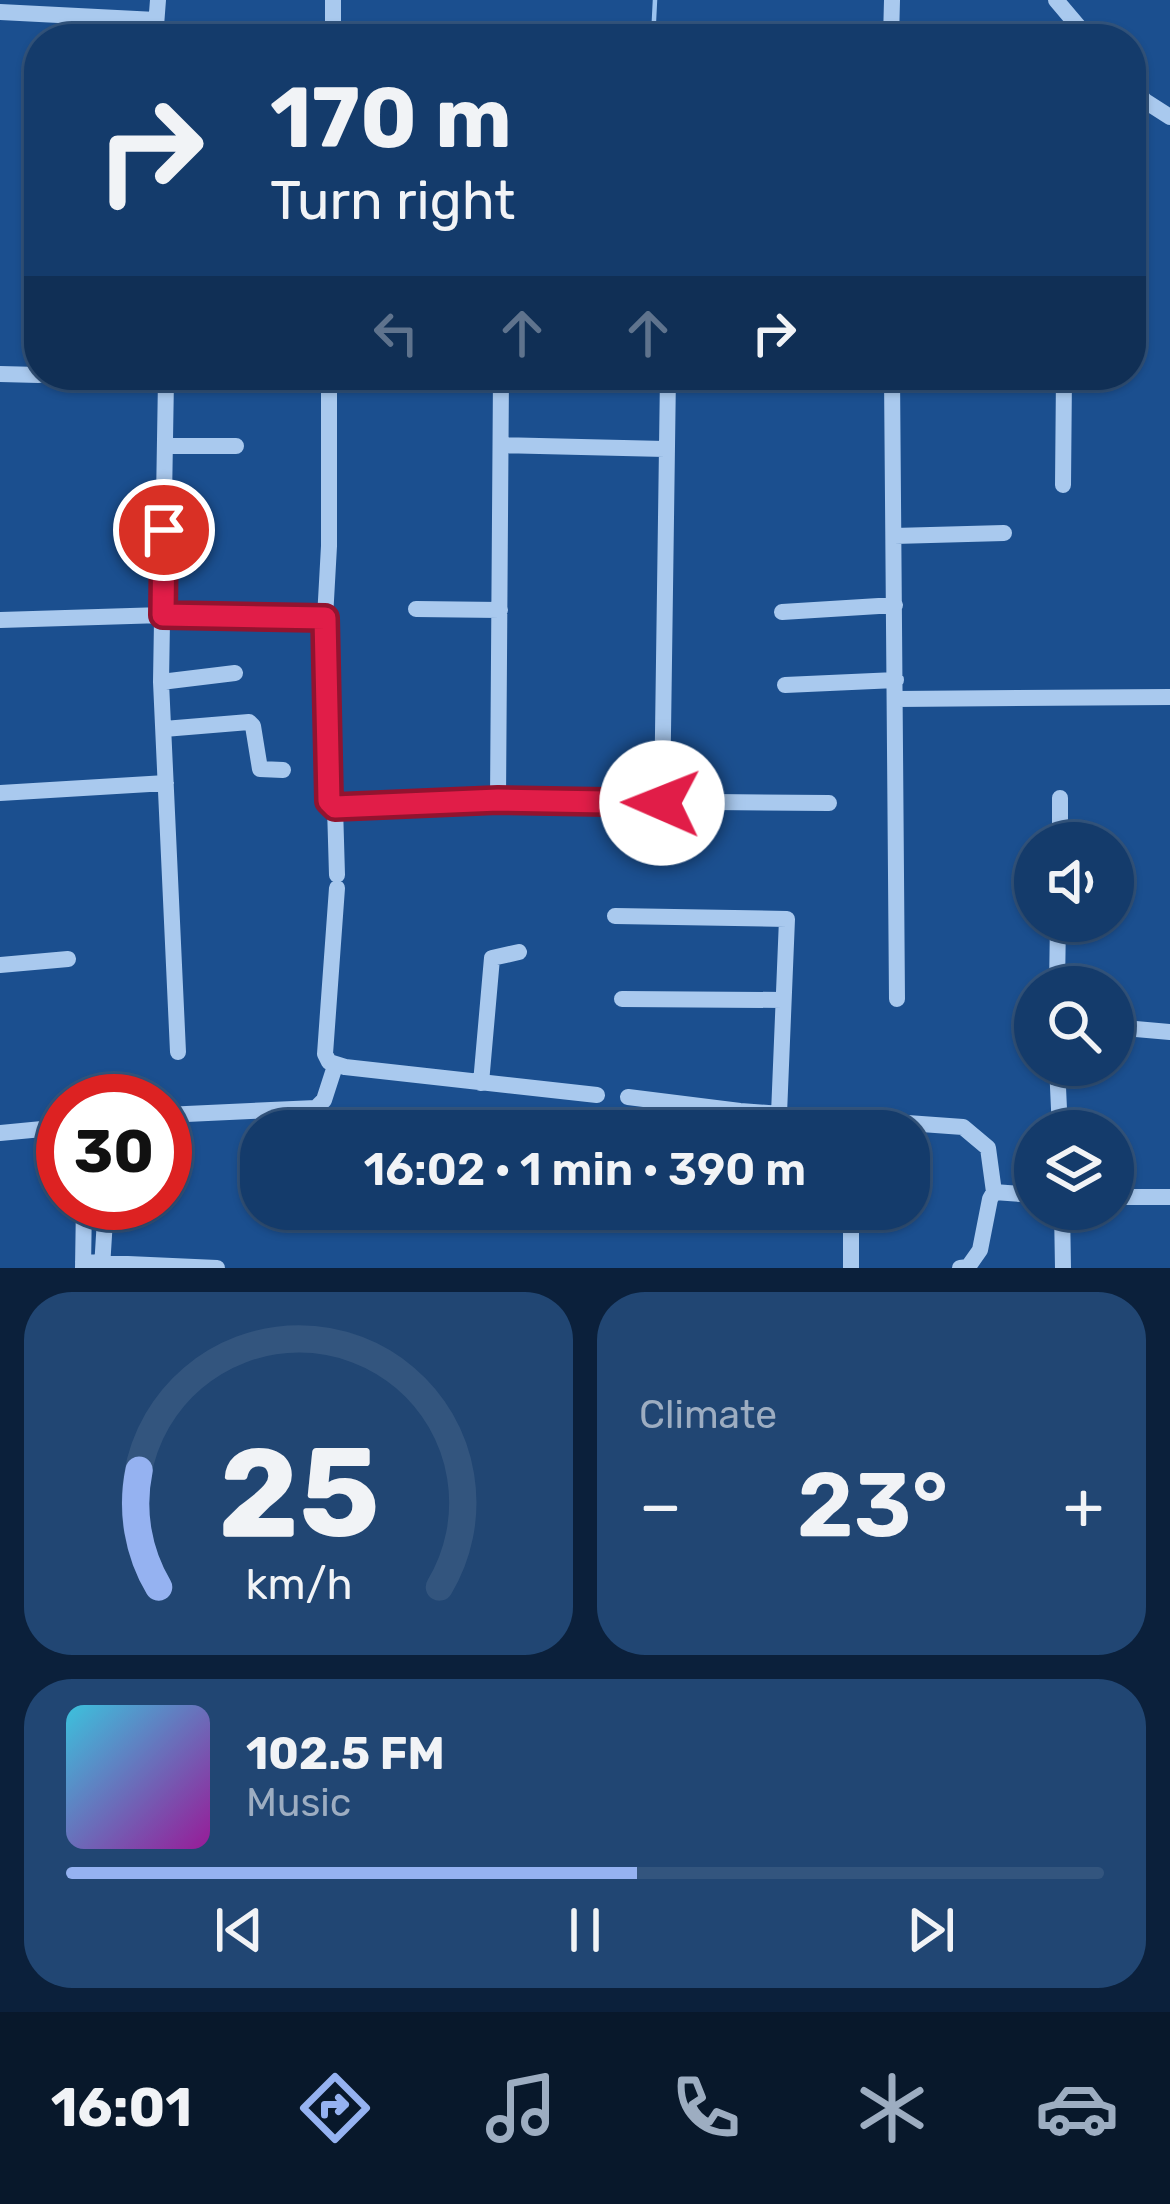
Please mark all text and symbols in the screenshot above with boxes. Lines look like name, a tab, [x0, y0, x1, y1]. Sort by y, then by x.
text: 170 m	[270, 68, 512, 168]
icon: right	[72, 72, 228, 228]
text: Turn right	[270, 169, 515, 233]
icon: left	[363, 300, 429, 366]
icon: ahead	[489, 300, 555, 366]
icon: ahead	[615, 300, 681, 366]
icon: right	[741, 300, 807, 366]
pin	[113, 479, 215, 581]
icon: arrive	[131, 497, 197, 563]
position arrow	[599, 740, 725, 866]
map controls	[1014, 822, 1134, 1230]
button: sound	[1014, 822, 1134, 942]
button: search	[1014, 966, 1134, 1086]
speed limit sign: 30	[36, 1074, 192, 1230]
button: layers	[1014, 1110, 1134, 1230]
text: 16:02 · 1 min · 390 m	[364, 1143, 806, 1196]
text: Climate	[639, 1392, 777, 1438]
text: 25	[218, 1419, 379, 1567]
text: 23°	[797, 1452, 948, 1559]
text: −	[639, 1466, 682, 1545]
text: +	[1063, 1466, 1104, 1545]
text: km/h	[245, 1558, 352, 1609]
text: 102.5 FM	[246, 1727, 445, 1780]
text: Music	[246, 1780, 351, 1826]
icon: previous	[206, 1897, 272, 1963]
icon: pause	[552, 1897, 618, 1963]
icon: next	[898, 1897, 964, 1963]
icon: directions	[293, 2066, 377, 2150]
icon: music	[479, 2066, 563, 2150]
icon: phone	[664, 2066, 748, 2150]
icon: climate	[850, 2066, 934, 2150]
icon: car	[1035, 2066, 1119, 2150]
text: 16:01	[51, 2076, 192, 2140]

